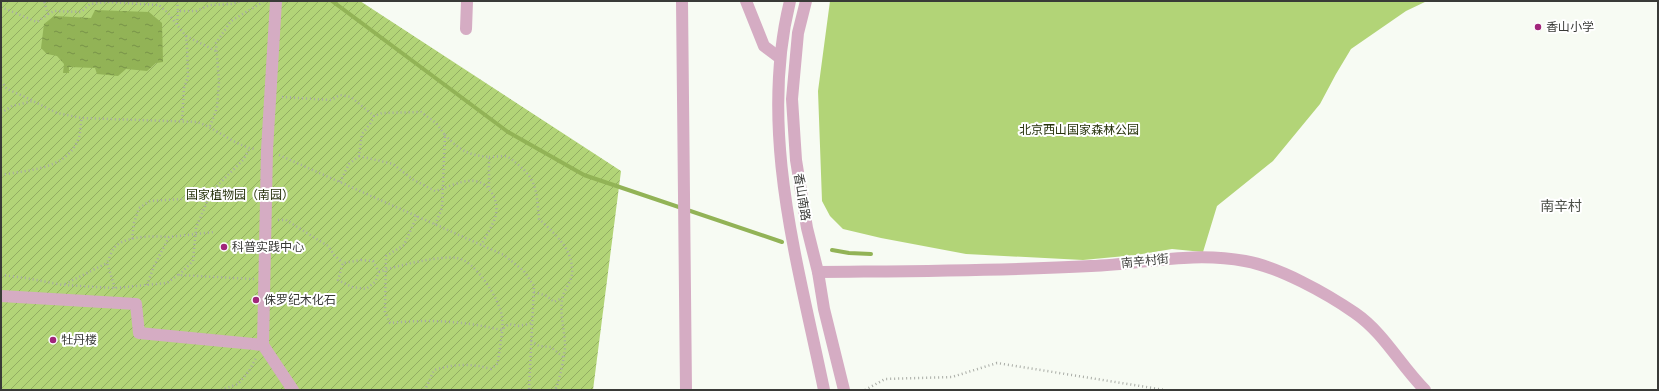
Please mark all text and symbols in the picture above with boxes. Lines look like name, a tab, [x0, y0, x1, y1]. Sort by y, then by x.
place label: 香山小学	[1546, 20, 1594, 34]
marker: 香山小学	[1533, 22, 1543, 32]
park label: 北京西山国家森林公园	[1019, 123, 1139, 137]
street label: 香山南路	[791, 172, 813, 222]
park label: 国家植物园（南园）	[186, 188, 294, 202]
district label: 南辛村	[1540, 198, 1582, 214]
place label: 科普实践中心	[232, 240, 304, 254]
marker: 科普实践中心	[219, 242, 229, 252]
street label: 南辛村街	[1120, 252, 1170, 270]
place label: 侏罗纪木化石	[264, 293, 336, 307]
marker: 侏罗纪木化石	[251, 295, 261, 305]
place label: 牡丹楼	[61, 333, 97, 347]
marker: 牡丹楼	[48, 335, 58, 345]

